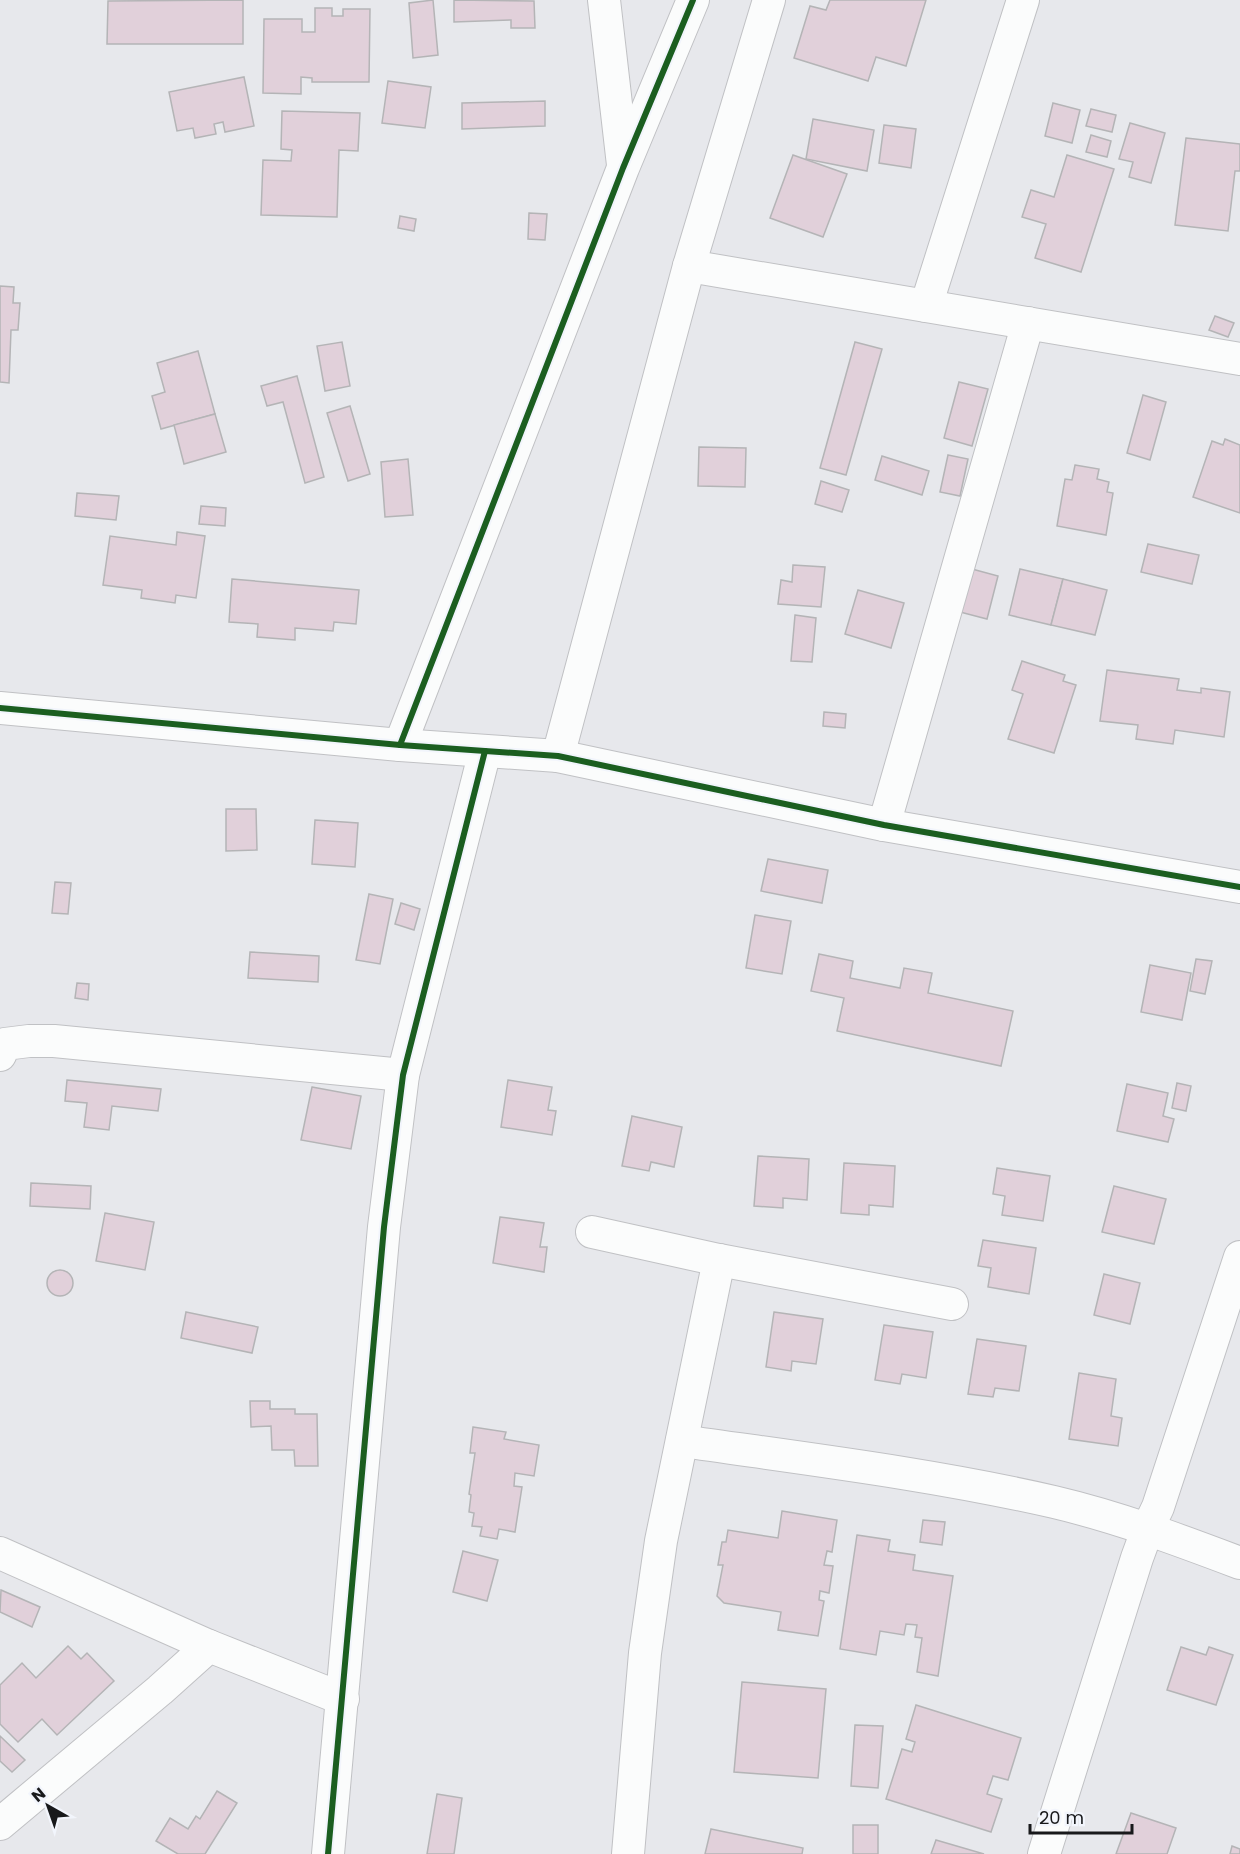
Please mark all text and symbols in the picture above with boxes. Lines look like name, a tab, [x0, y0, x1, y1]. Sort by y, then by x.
north arrow	[18, 1776, 78, 1836]
text: N	[27, 1782, 51, 1808]
scale bar	[1030, 1797, 1132, 1835]
text: 20 m	[1039, 1805, 1084, 1830]

